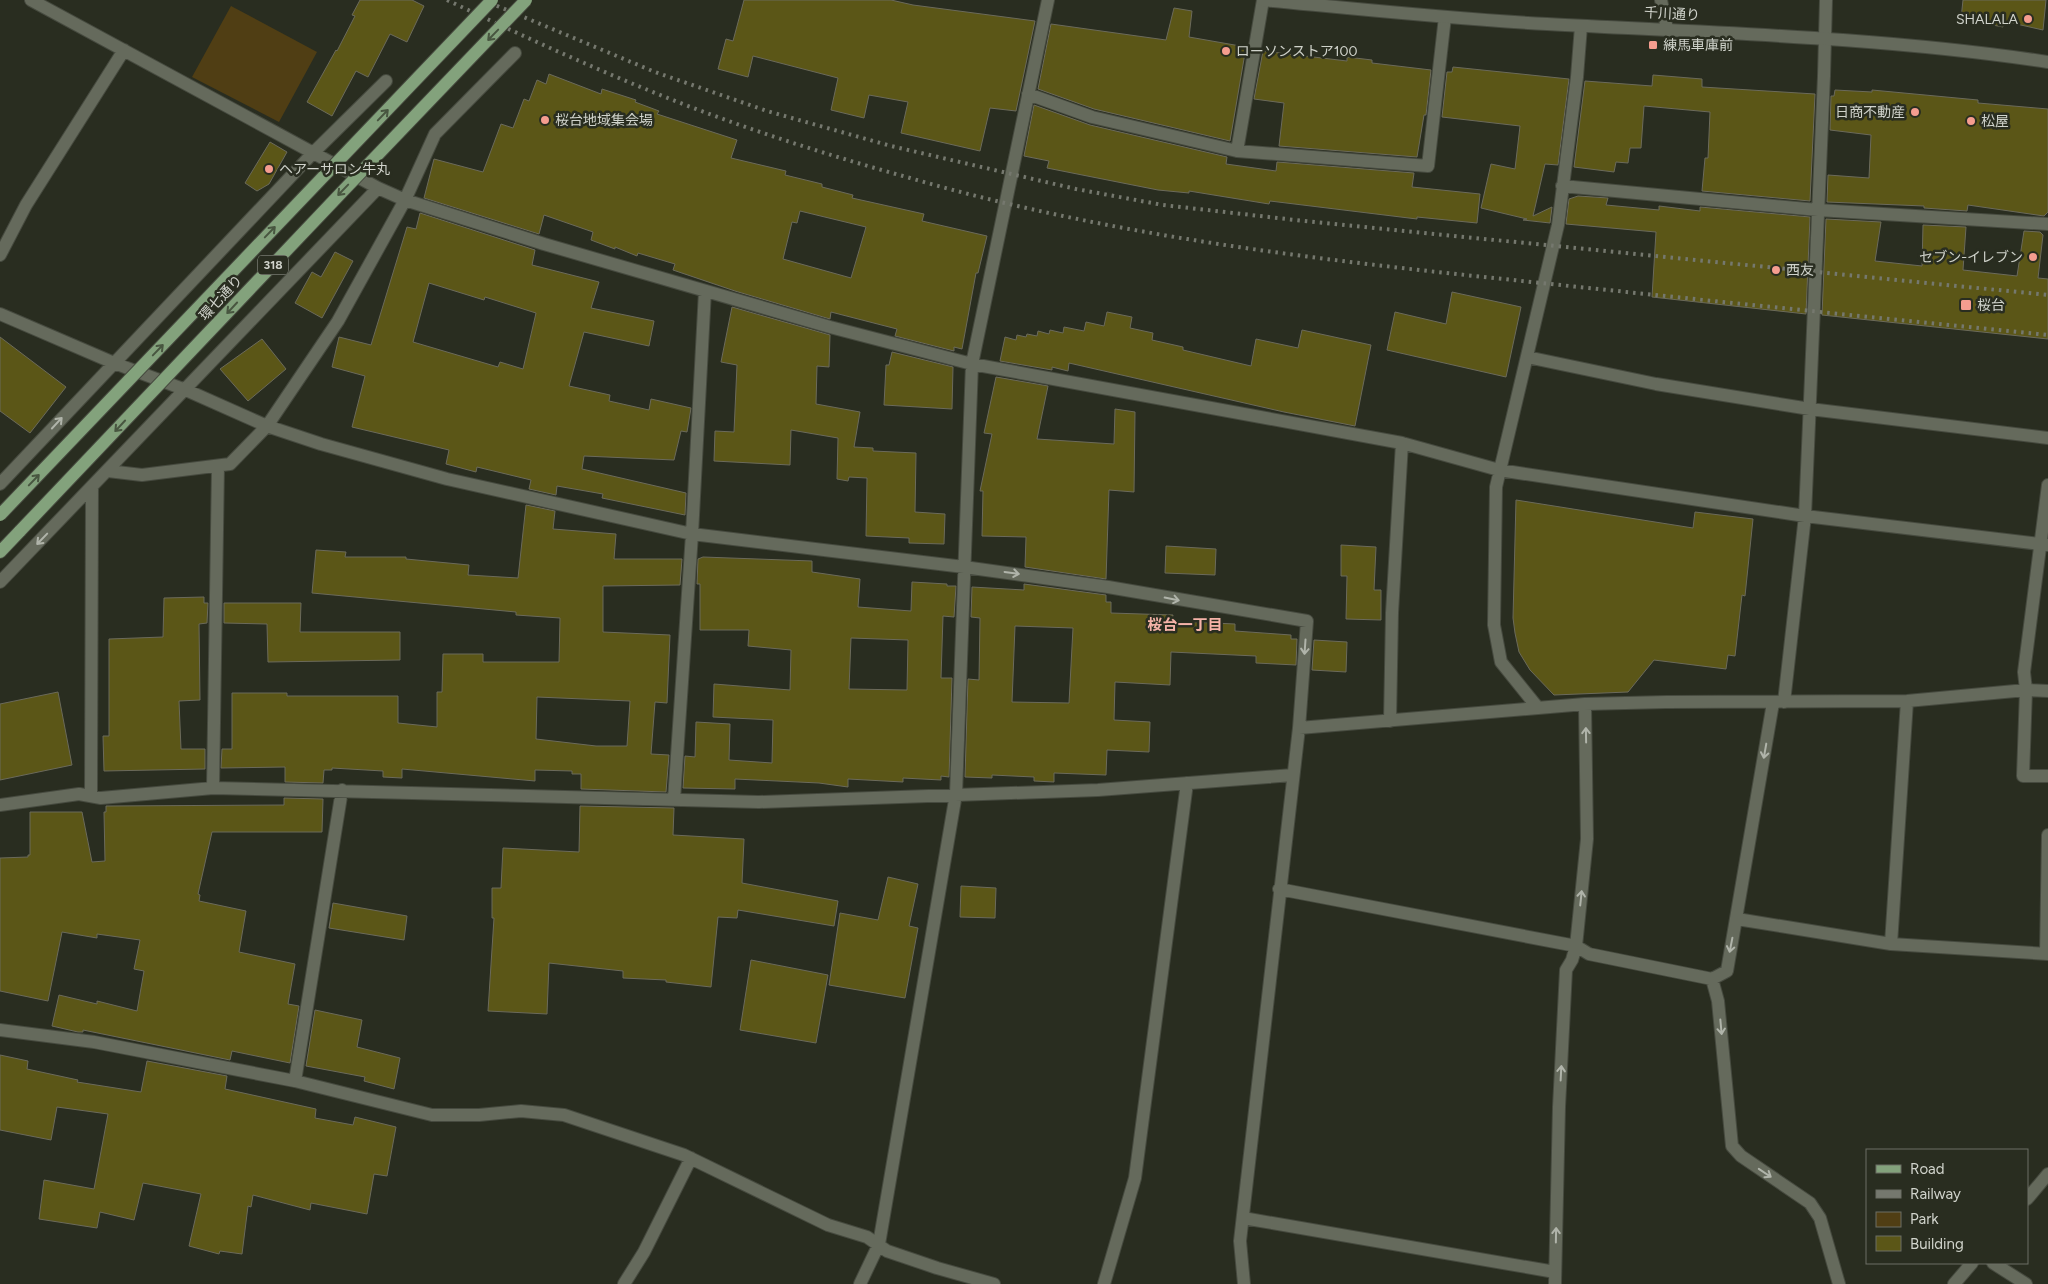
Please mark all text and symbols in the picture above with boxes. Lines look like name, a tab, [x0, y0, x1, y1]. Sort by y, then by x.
street label: 千川通り	[1644, 4, 1700, 24]
place label: SHALALA	[1956, 11, 2019, 28]
marker: SHALALA	[2022, 13, 2034, 25]
one-way arrow	[487, 29, 499, 41]
place label: 練馬車庫前	[1663, 37, 1733, 54]
marker: 練馬車庫前	[1647, 39, 1659, 51]
place label: ローソンストア100	[1236, 43, 1357, 60]
marker: ローソンストア100	[1220, 45, 1232, 57]
place label: 日商不動産	[1835, 104, 1905, 121]
marker: 日商不動産	[1909, 106, 1921, 118]
one-way arrow	[377, 108, 389, 121]
place label: 桜台地域集会場	[555, 112, 653, 129]
place label: 松屋	[1981, 113, 2009, 130]
marker: 桜台地域集会場	[539, 114, 551, 126]
marker: 松屋	[1965, 115, 1977, 127]
place label: ヘアーサロン牛丸	[279, 161, 390, 178]
marker: ヘアーサロン牛丸	[263, 163, 275, 175]
one-way arrow	[337, 184, 349, 196]
one-way arrow	[264, 226, 276, 238]
place label: セブン-イレブン	[1919, 249, 2023, 266]
marker: セブン-イレブン	[2027, 251, 2039, 263]
road number: 318	[258, 256, 288, 274]
place label: 西友	[1786, 262, 1814, 279]
marker: 西友	[1770, 264, 1782, 276]
street label: 環七通り	[196, 272, 246, 324]
place label: 桜台	[1977, 297, 2005, 314]
marker: 桜台	[1959, 298, 1973, 312]
one-way arrow	[226, 301, 238, 314]
one-way arrow	[152, 343, 164, 356]
one-way arrow	[51, 417, 63, 429]
one-way arrow	[114, 419, 126, 432]
one-way arrow	[28, 474, 40, 486]
one-way arrow	[36, 533, 48, 545]
one-way arrow	[1004, 569, 1020, 579]
one-way arrow	[1164, 594, 1180, 604]
district label: 桜台一丁目	[1147, 616, 1223, 634]
one-way arrow	[1300, 639, 1310, 655]
one-way arrow	[1581, 728, 1590, 744]
one-way arrow	[1759, 742, 1769, 758]
one-way arrow	[1576, 890, 1586, 906]
one-way arrow	[1726, 937, 1736, 953]
one-way arrow	[1716, 1019, 1726, 1035]
one-way arrow	[1556, 1065, 1565, 1081]
legend	[1866, 1149, 2028, 1264]
text: Road	[1910, 1160, 1945, 1178]
one-way arrow	[1758, 1168, 1772, 1178]
text: Railway	[1910, 1185, 1961, 1203]
text: Park	[1910, 1210, 1939, 1228]
one-way arrow	[1551, 1228, 1561, 1244]
text: Building	[1910, 1235, 1964, 1253]

